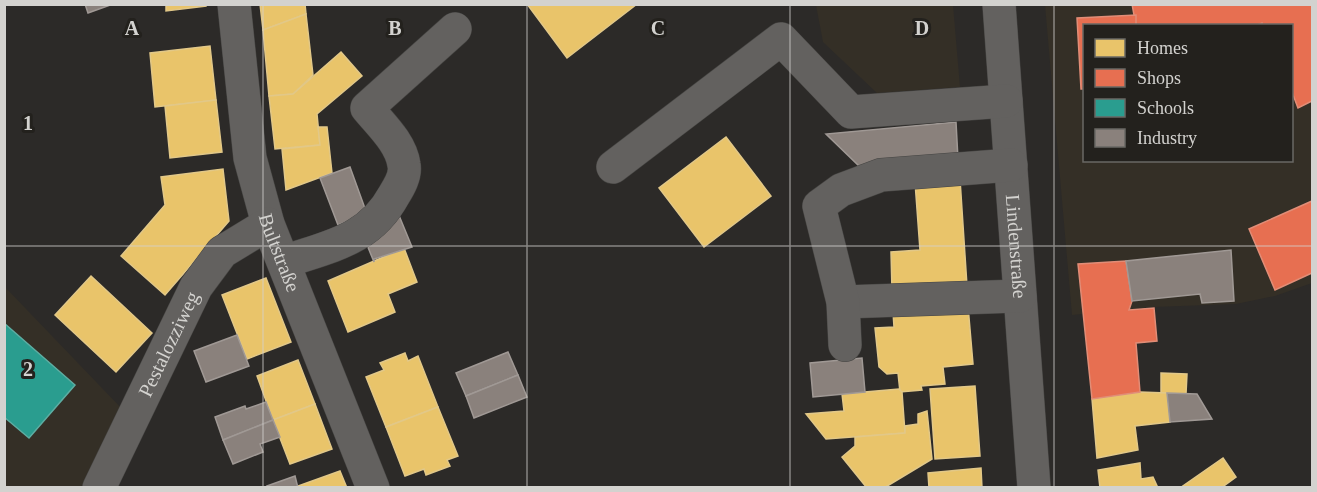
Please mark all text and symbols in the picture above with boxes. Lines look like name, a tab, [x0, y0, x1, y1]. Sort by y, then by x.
text: A	[125, 17, 140, 39]
text: B	[388, 17, 402, 39]
text: C	[651, 17, 665, 39]
text: D	[915, 17, 929, 39]
legend	[1083, 24, 1293, 162]
text: Homes	[1137, 38, 1188, 58]
text: Shops	[1137, 68, 1181, 88]
text: Schools	[1137, 98, 1194, 118]
text: 1	[23, 112, 33, 134]
text: Industry	[1137, 128, 1197, 148]
street label: Lindenstraße	[1002, 193, 1031, 299]
street label: Bultstraße	[255, 211, 305, 295]
street label: Pestalozziweg	[134, 288, 204, 400]
text: 2	[23, 358, 33, 380]

